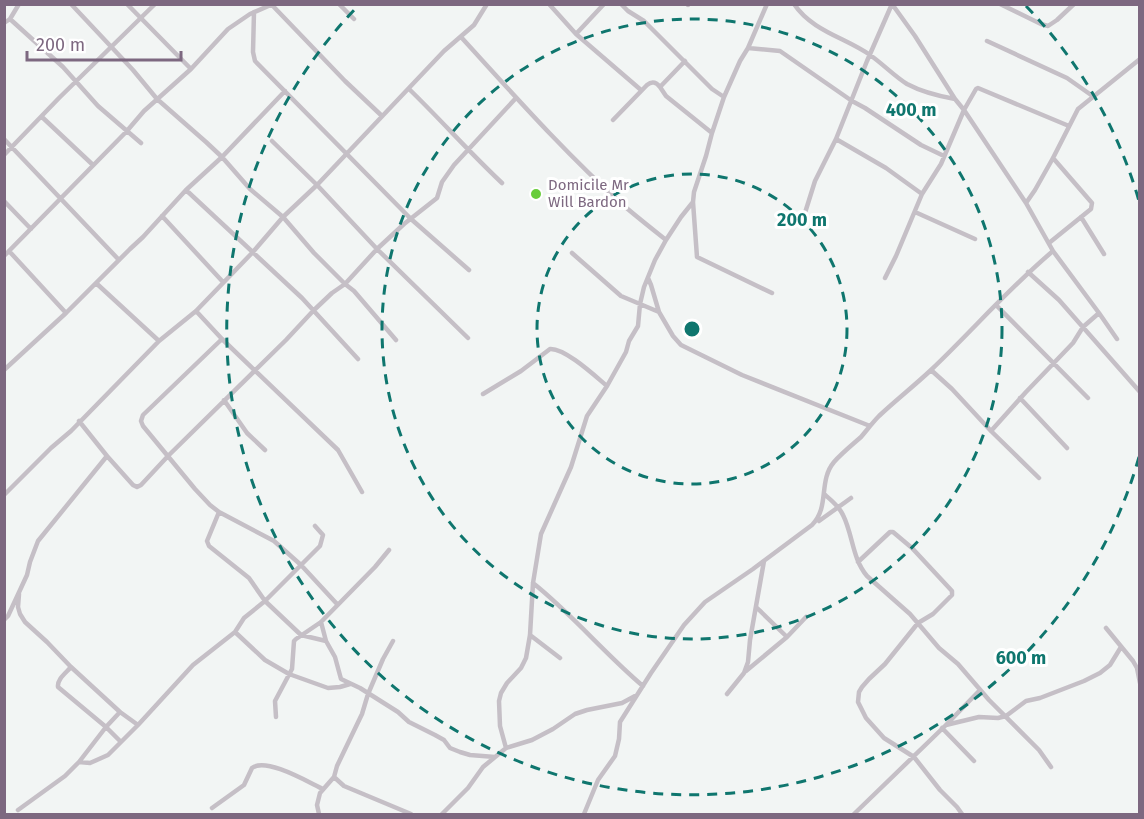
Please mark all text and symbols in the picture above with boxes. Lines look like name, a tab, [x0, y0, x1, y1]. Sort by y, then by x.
scale bar	[27, 24, 182, 62]
text: 200 m	[36, 34, 85, 56]
text: 400 m	[886, 99, 936, 121]
place label: Domicile Mr Will Bardon	[548, 176, 629, 211]
marker: Domicile Mr Will Bardon	[529, 187, 543, 201]
text: 200 m	[777, 209, 827, 231]
centre of rings	[682, 319, 702, 339]
text: 600 m	[996, 647, 1046, 669]

